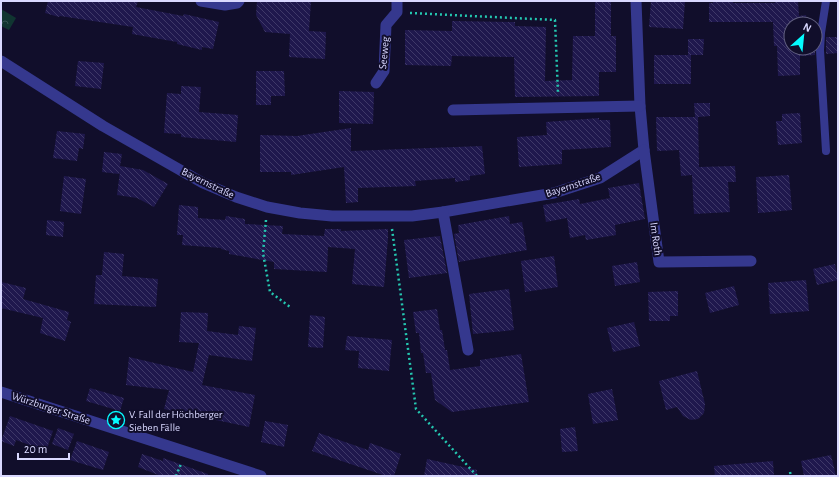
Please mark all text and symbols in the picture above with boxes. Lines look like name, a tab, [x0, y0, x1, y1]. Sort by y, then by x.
north arrow	[783, 16, 823, 56]
text: N	[801, 21, 813, 34]
street label: Seeweg	[377, 36, 391, 70]
street label: Bayernstraße	[180, 166, 236, 200]
street label: Bayernstraße	[544, 171, 602, 199]
street label: Im Roth	[648, 222, 664, 256]
street label: Würzburger Straße	[10, 390, 92, 426]
place label: V. Fall der Höchberger Sieben Fälle	[129, 409, 223, 433]
place icon: V. Fall der Höchberger Sieben Fälle	[106, 410, 126, 430]
scale bar	[18, 435, 69, 461]
text: 20 m	[24, 443, 47, 455]

